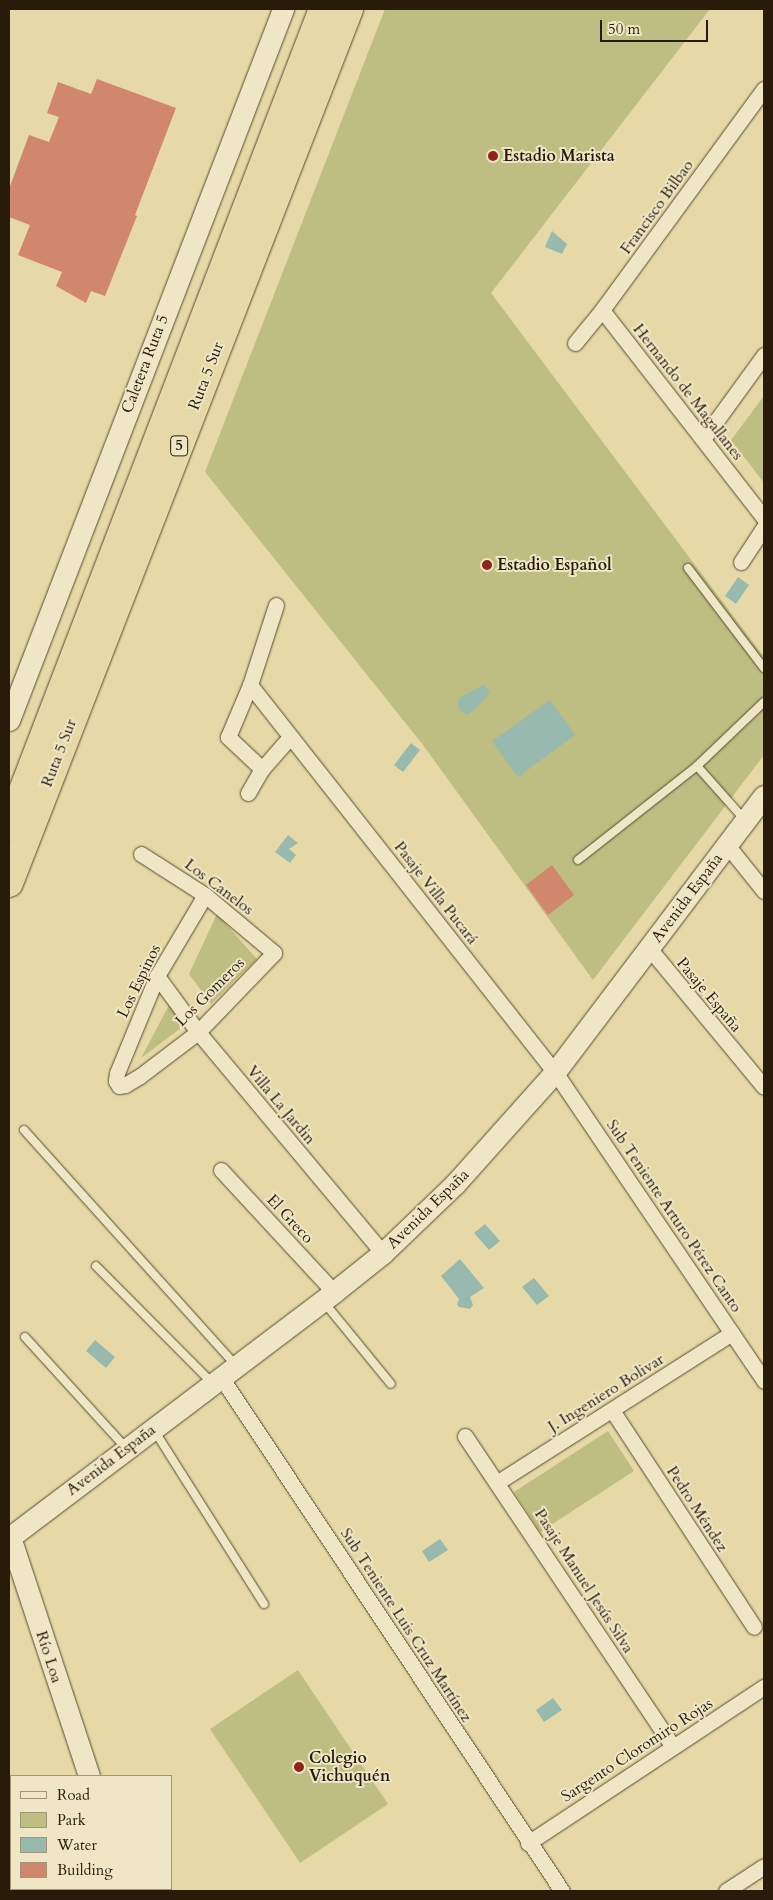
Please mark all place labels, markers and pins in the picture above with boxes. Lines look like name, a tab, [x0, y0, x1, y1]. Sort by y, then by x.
place label: Estadio Marista	[503, 146, 615, 166]
marker: Estadio Marista	[487, 150, 499, 162]
place label: Estadio Español	[497, 555, 612, 575]
marker: Estadio Español	[481, 559, 493, 571]
place label: Colegio Vichuquén	[309, 1748, 390, 1786]
marker: Colegio Vichuquén	[293, 1761, 305, 1773]

